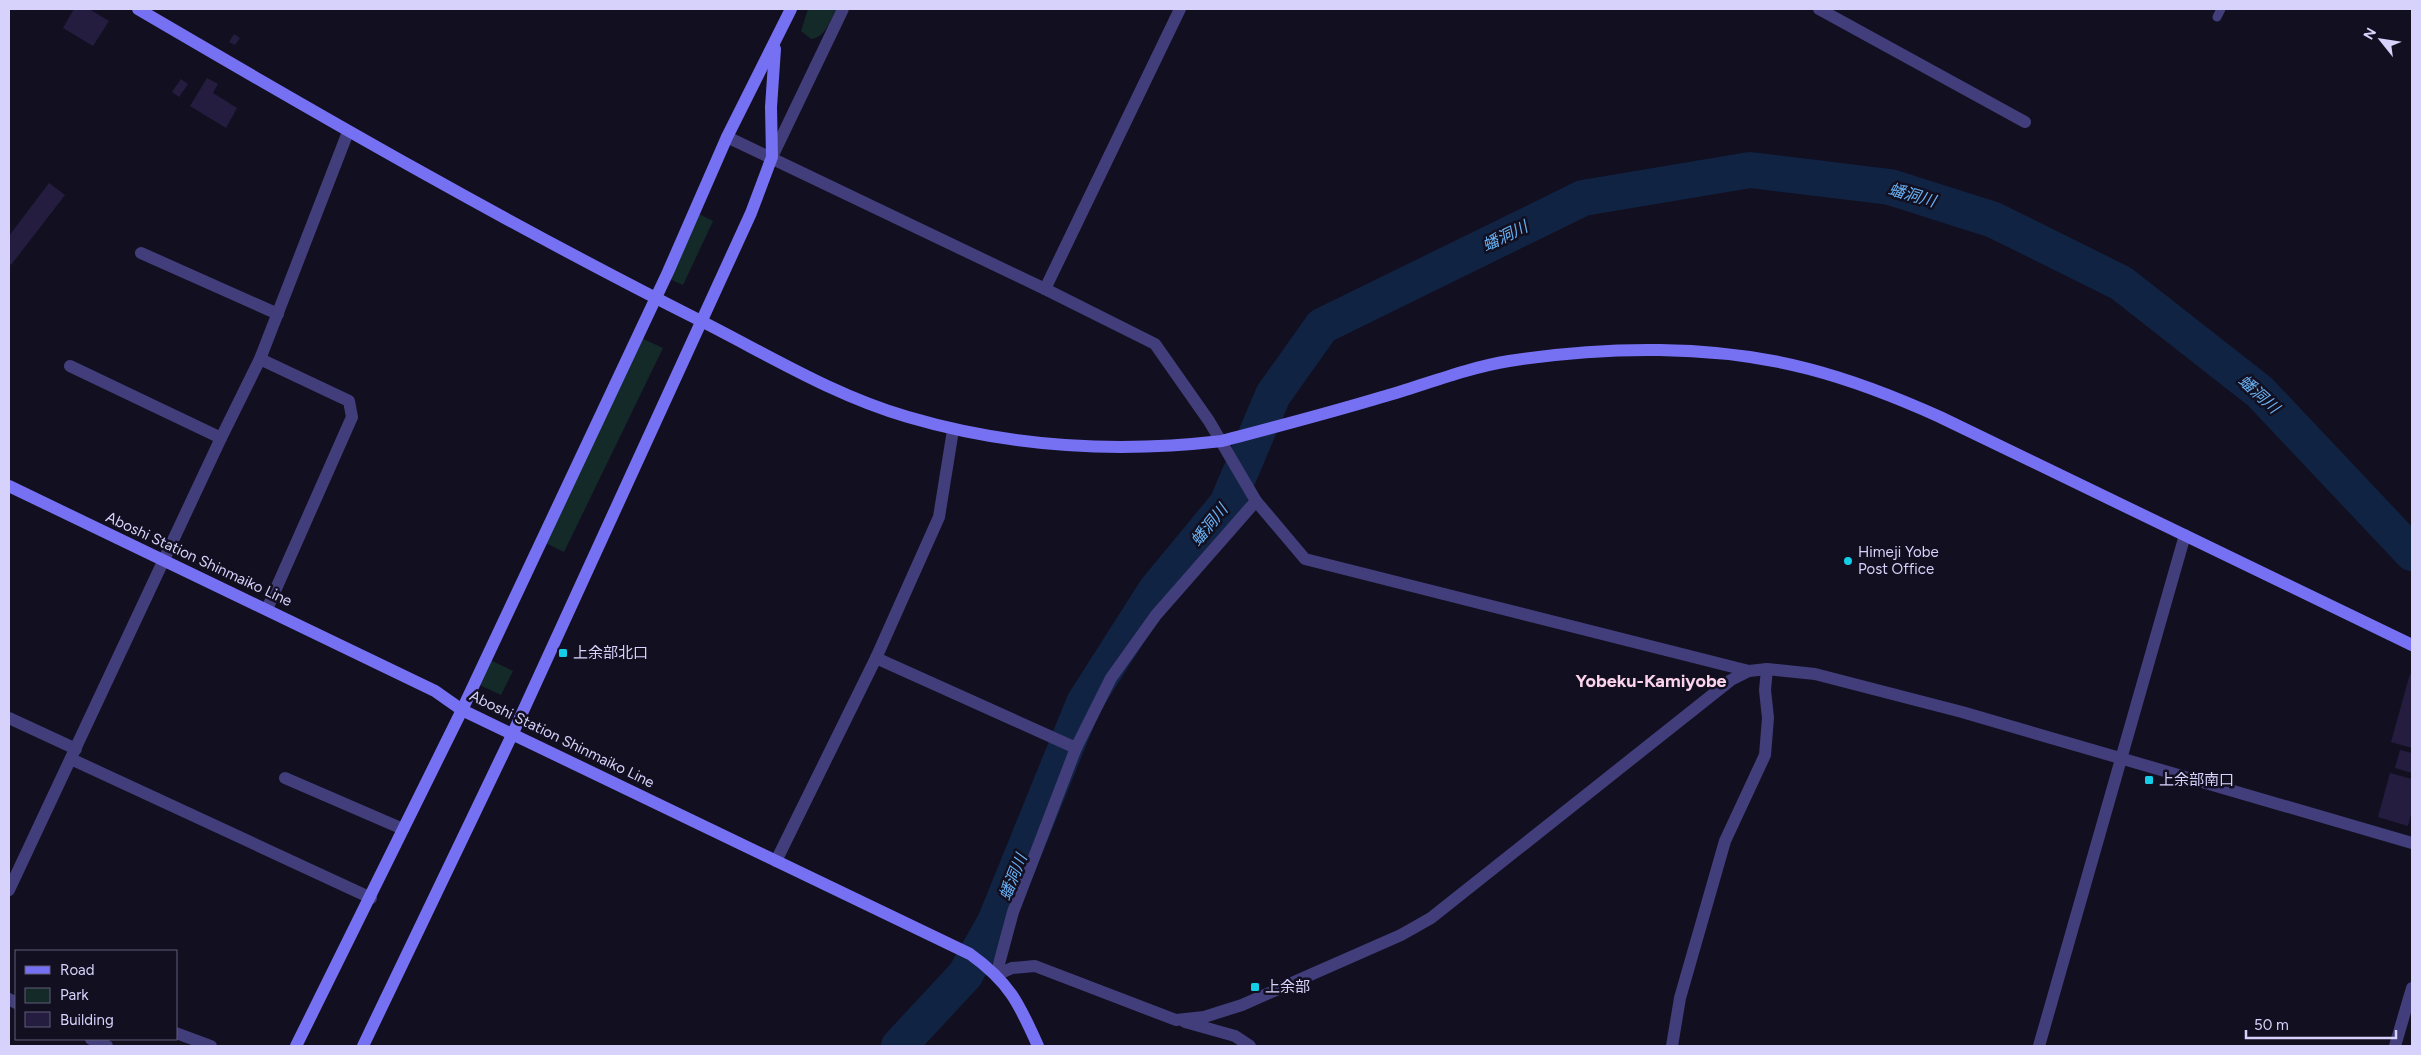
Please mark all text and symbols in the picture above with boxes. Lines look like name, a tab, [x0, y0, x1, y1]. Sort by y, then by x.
north arrow	[2356, 15, 2406, 65]
text: N	[2360, 25, 2380, 43]
water label: 蟠洞川	[1886, 179, 1940, 211]
water label: 蟠洞川	[1479, 216, 1533, 255]
water label: 蟠洞川	[2235, 371, 2285, 418]
water label: 蟠洞川	[1187, 499, 1233, 550]
street label: Aboshi Station Shinmaiko Line	[103, 508, 295, 610]
place label: Himeji Yobe Post Office	[1858, 543, 1939, 578]
marker: Himeji Yobe Post Office	[1842, 555, 1854, 567]
place label: 上余部北口	[573, 644, 648, 662]
marker: 上余部北口	[557, 647, 569, 659]
district label: Yobeku-Kamiyobe	[1575, 670, 1727, 692]
street label: Aboshi Station Shinmaiko Line	[467, 686, 657, 792]
place label: 上余部南口	[2159, 771, 2234, 789]
marker: 上余部南口	[2143, 774, 2155, 786]
water label: 蟠洞川	[995, 849, 1032, 903]
legend	[15, 950, 178, 1040]
text: Road	[60, 961, 95, 979]
place label: 上余部	[1265, 978, 1310, 996]
marker: 上余部	[1249, 981, 1261, 993]
text: Park	[60, 986, 89, 1004]
scale bar	[2246, 1008, 2396, 1040]
text: Building	[60, 1011, 114, 1029]
text: 50 m	[2254, 1016, 2289, 1034]

